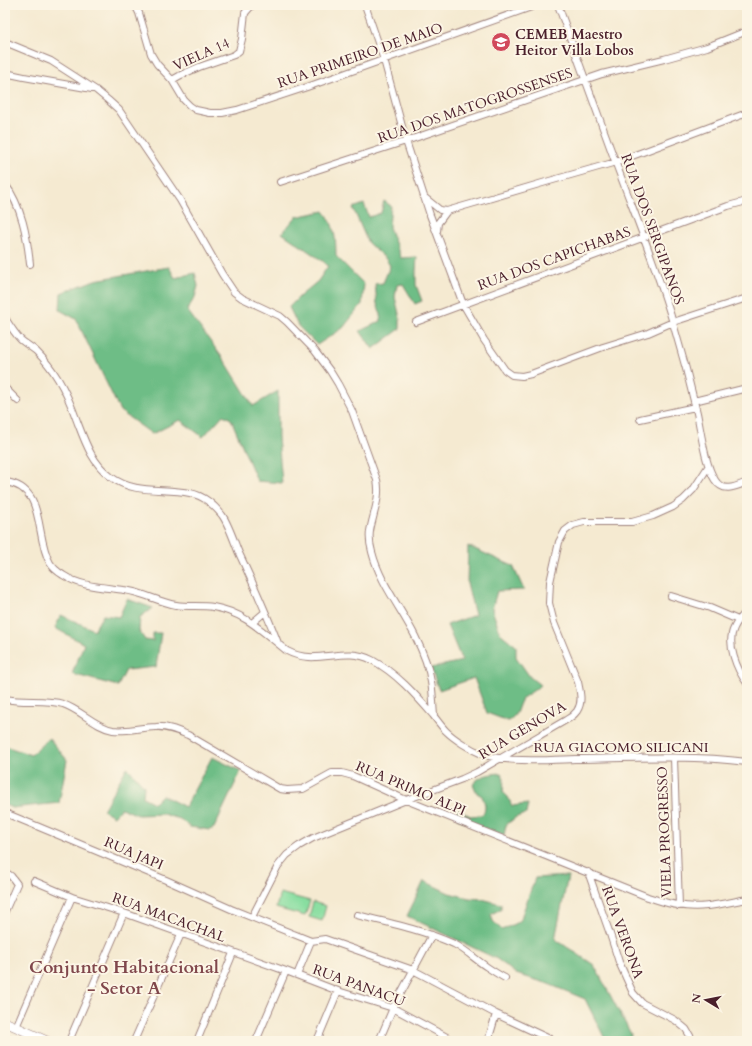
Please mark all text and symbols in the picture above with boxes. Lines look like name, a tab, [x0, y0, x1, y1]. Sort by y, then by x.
street label: RUA PRIMEIRO DE MAIO	[275, 18, 445, 93]
place label: CEMEB Maestro Heitor Villa Lobos	[515, 25, 634, 60]
school or university icon: CEMEB Maestro Heitor Villa Lobos	[490, 31, 512, 53]
street label: VIELA 14	[170, 34, 233, 75]
street label: RUA DOS MATOGROSSENSES	[375, 63, 575, 148]
street label: RUA DOS SERGIPANOS	[616, 151, 689, 307]
street label: RUA DOS CAPICHABAS	[475, 222, 633, 295]
street label: RUA GENOVA	[475, 697, 570, 764]
street label: RUA GIACOMO SILICANI	[534, 738, 709, 757]
street label: RUA PRIMO ALPI	[353, 757, 469, 820]
street label: VIELA PROGRESSO	[653, 766, 676, 898]
street label: RUA JAPI	[101, 832, 167, 875]
street label: RUA VERONA	[597, 883, 648, 981]
street label: RUA MACACHAL	[109, 888, 229, 947]
district label: Conjunto Habitacional - Setor A	[29, 955, 219, 1001]
street label: RUA PANACU	[310, 960, 408, 1011]
north arrow	[686, 980, 726, 1020]
text: N	[688, 992, 705, 1004]

